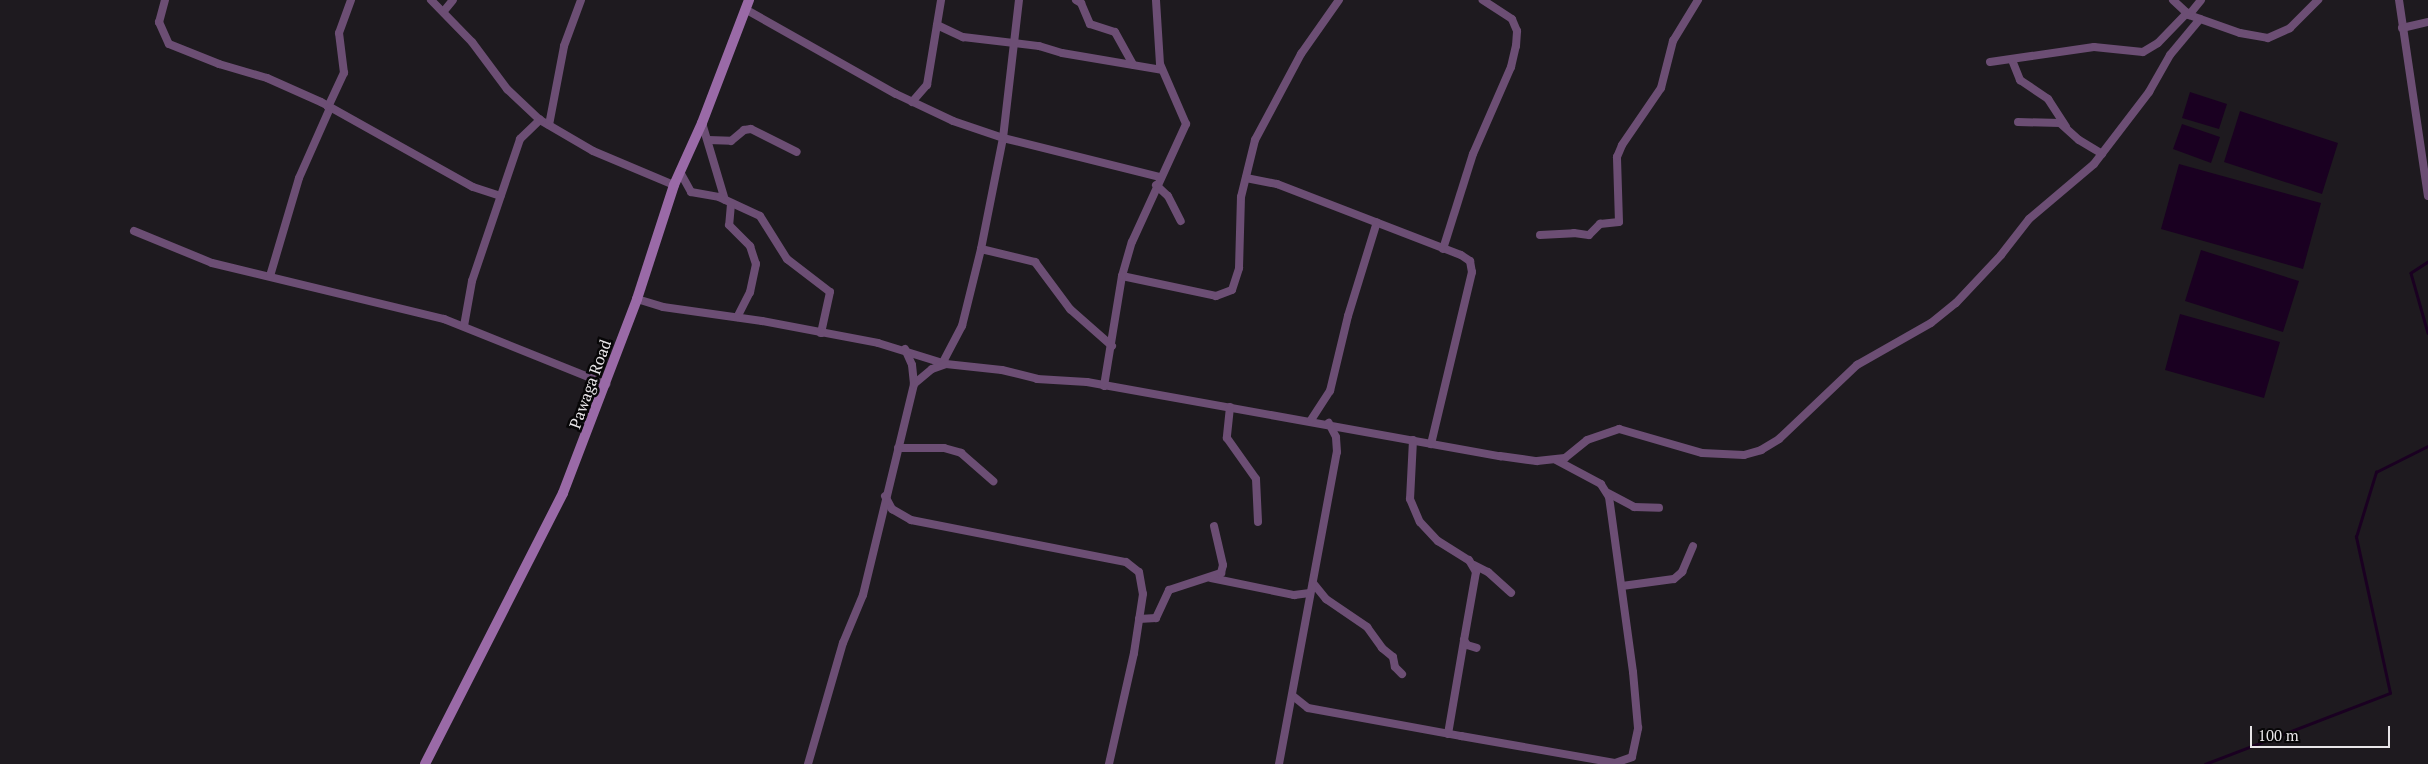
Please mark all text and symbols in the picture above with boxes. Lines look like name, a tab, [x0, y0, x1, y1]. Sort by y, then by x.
street label: Pawaga Road	[565, 337, 615, 431]
scale bar	[2253, 716, 2393, 748]
text: 100 m	[2258, 725, 2299, 745]

